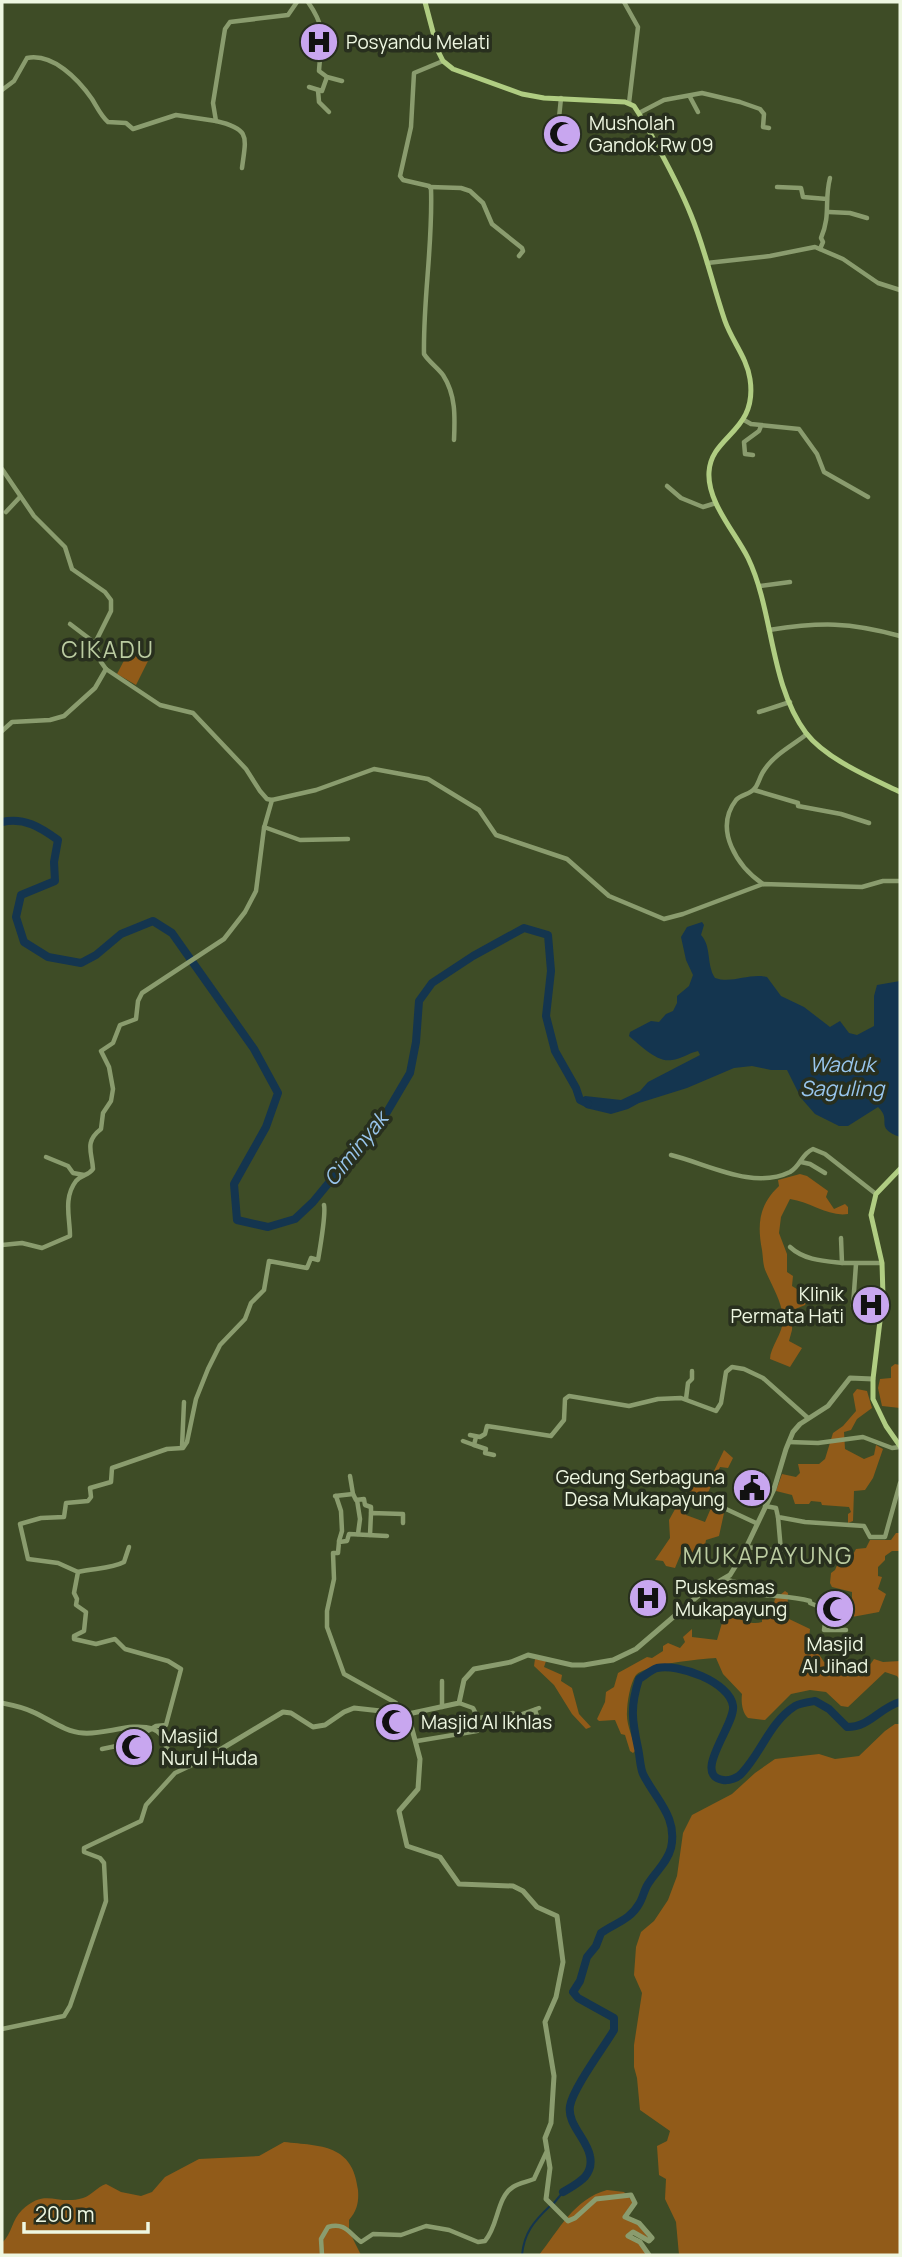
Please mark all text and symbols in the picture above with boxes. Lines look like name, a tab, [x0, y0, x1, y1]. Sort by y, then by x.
hospital icon: Posyandu Melati	[298, 21, 340, 63]
place label: Posyandu Melati	[346, 29, 490, 55]
place label: Musholah Gandok Rw 09	[589, 110, 714, 158]
mosque icon: Musholah Gandok Rw 09	[541, 113, 583, 155]
district label: CIKADU	[61, 633, 155, 665]
water label: Waduk Saguling	[800, 1050, 886, 1102]
water label: Ciminyak	[317, 1104, 395, 1191]
place label: Klinik Permata Hati	[730, 1281, 845, 1329]
hospital icon: Klinik Permata Hati	[850, 1284, 892, 1326]
place label: Gedung Serbaguna Desa Mukapayung	[556, 1464, 725, 1512]
public building icon: Gedung Serbaguna Desa Mukapayung	[731, 1467, 773, 1509]
district label: MUKAPAYUNG	[683, 1539, 853, 1571]
place label: Puskesmas Mukapayung	[675, 1574, 787, 1622]
hospital icon: Puskesmas Mukapayung	[627, 1577, 669, 1619]
mosque icon: Masjid Al Jihad	[814, 1588, 856, 1630]
place label: Masjid Al Jihad	[802, 1631, 868, 1679]
mosque icon: Masjid Al Ikhlas	[373, 1701, 415, 1743]
place label: Masjid Al Ikhlas	[421, 1709, 552, 1735]
place label: Masjid Nurul Huda	[161, 1723, 258, 1771]
mosque icon: Masjid Nurul Huda	[113, 1726, 155, 1768]
scale bar	[24, 2190, 149, 2234]
text: 200 m	[35, 2200, 95, 2228]

